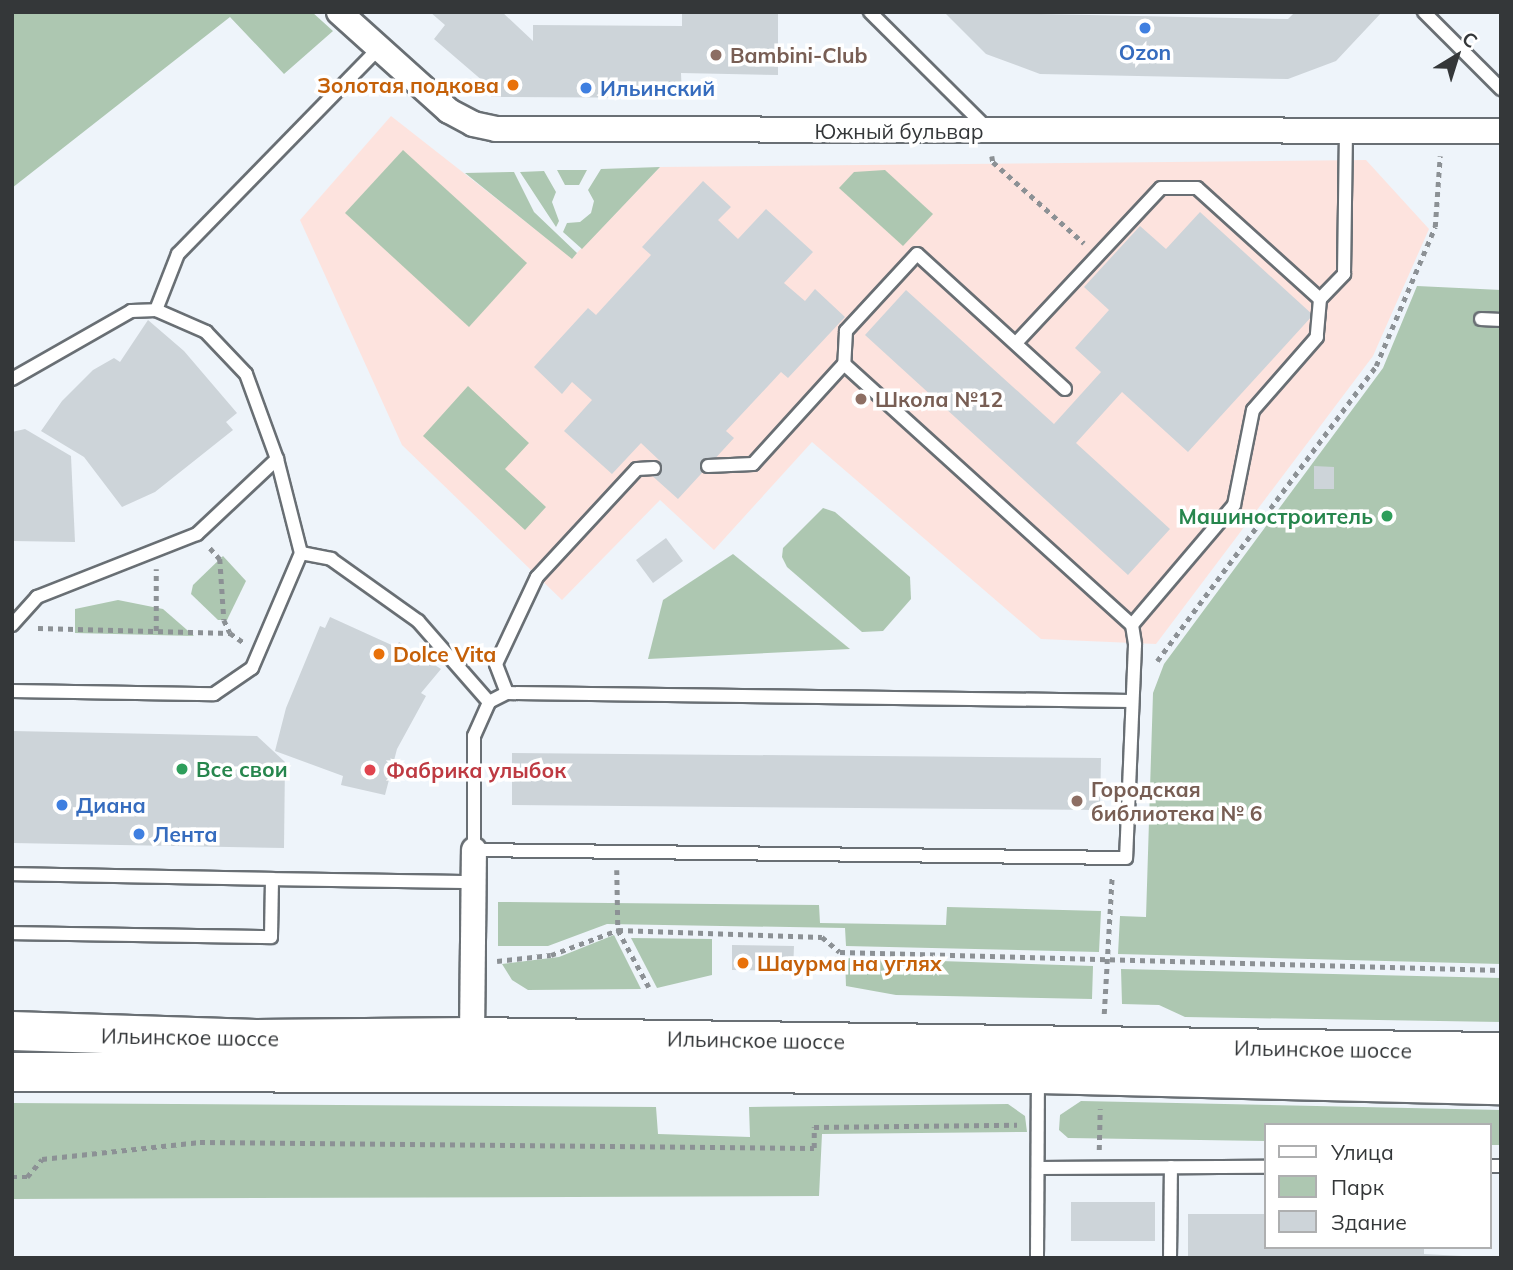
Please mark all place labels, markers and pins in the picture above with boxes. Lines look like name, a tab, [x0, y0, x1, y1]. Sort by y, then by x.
marker: Ozon	[1137, 20, 1153, 36]
place label: Ozon	[1119, 39, 1171, 65]
place label: Bambini-Club	[730, 42, 868, 68]
marker: Bambini-Club	[708, 47, 724, 63]
place label: Золотая подкова	[317, 72, 499, 98]
place label: Ильинский	[600, 75, 715, 101]
marker: Золотая подкова	[505, 77, 521, 93]
marker: Ильинский	[578, 80, 594, 96]
place label: Школа №12	[875, 386, 1003, 412]
marker: Школа №12	[853, 391, 869, 407]
place label: Машиностроитель	[1178, 503, 1373, 529]
marker: Машиностроитель	[1379, 508, 1395, 524]
place label: Dolce Vita	[393, 641, 496, 667]
marker: Dolce Vita	[371, 646, 387, 662]
place label: Все свои	[196, 756, 288, 782]
place label: Фабрика улыбок	[386, 757, 566, 783]
marker: Фабрика улыбок	[360, 760, 380, 780]
marker: Все свои	[174, 761, 190, 777]
place label: Городская библиотека № 6	[1091, 776, 1262, 826]
place label: Диана	[76, 792, 146, 818]
marker: Городская библиотека № 6	[1069, 793, 1085, 809]
marker: Диана	[54, 797, 70, 813]
place label: Лента	[153, 821, 217, 847]
marker: Лента	[131, 826, 147, 842]
place label: Шаурма на углях	[757, 950, 942, 976]
marker: Шаурма на углях	[735, 955, 751, 971]

